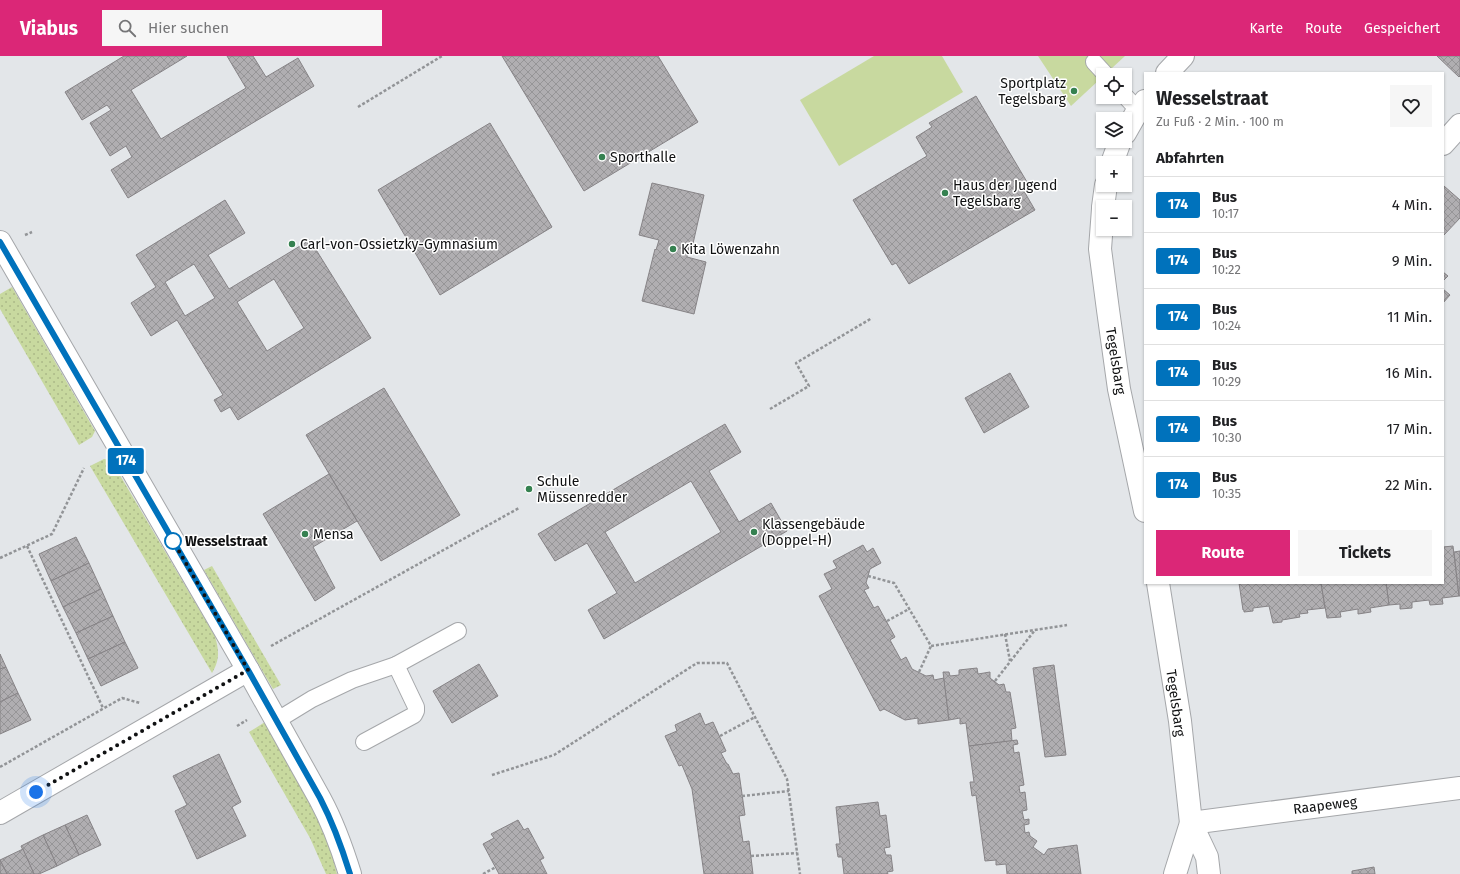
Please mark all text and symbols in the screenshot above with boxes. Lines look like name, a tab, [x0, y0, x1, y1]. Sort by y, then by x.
search box	[102, 10, 382, 46]
text: Viabus	[20, 17, 78, 40]
icon: search	[116, 17, 138, 39]
text: Hier suchen	[148, 19, 229, 37]
text: Karte	[1249, 20, 1283, 37]
text: Route	[1305, 20, 1342, 37]
text: Gespeichert	[1364, 20, 1440, 37]
map controls	[1096, 68, 1132, 236]
button: locate	[1096, 68, 1132, 104]
place label: Sportplatz Tegelsbarg	[998, 75, 1067, 108]
button: heart	[1390, 85, 1432, 127]
marker: Sportplatz Tegelsbarg	[1069, 86, 1079, 96]
text: Wesselstraat	[1156, 87, 1268, 110]
button: layers	[1096, 112, 1132, 148]
text: Zu Fuß · 2 Min. · 100 m	[1156, 114, 1284, 129]
place label: Sporthalle	[610, 149, 676, 166]
text: Abfahrten	[1156, 149, 1224, 167]
marker: Sporthalle	[597, 152, 607, 162]
button: +	[1096, 156, 1132, 192]
place label: Haus der Jugend Tegelsbarg	[953, 177, 1057, 210]
marker: Haus der Jugend Tegelsbarg	[940, 188, 950, 198]
text: Bus	[1212, 188, 1237, 206]
text: 174	[1168, 196, 1188, 213]
text: 4 Min.	[1392, 196, 1432, 214]
button: −	[1096, 200, 1132, 236]
text: 10:17	[1212, 206, 1239, 221]
place label: Carl-von-Ossietzky-Gymnasium	[300, 236, 498, 253]
marker: Carl-von-Ossietzky-Gymnasium	[287, 239, 297, 249]
place label: Kita Löwenzahn	[681, 241, 780, 258]
marker: Kita Löwenzahn	[668, 244, 678, 254]
text: Bus	[1212, 244, 1237, 262]
text: 174	[1168, 252, 1188, 269]
text: 9 Min.	[1392, 252, 1432, 270]
text: 10:22	[1212, 262, 1241, 277]
text: Bus	[1212, 300, 1237, 318]
text: 174	[1168, 308, 1188, 325]
text: 11 Min.	[1387, 308, 1432, 326]
text: 10:24	[1212, 318, 1241, 333]
street label: Tegelsbarg	[1102, 326, 1129, 397]
text: Bus	[1212, 356, 1237, 374]
text: 174	[1168, 364, 1188, 381]
text: 16 Min.	[1385, 364, 1432, 382]
text: 10:29	[1212, 374, 1241, 389]
text: Bus	[1212, 412, 1237, 430]
text: 174	[1168, 420, 1188, 437]
text: 17 Min.	[1387, 420, 1432, 438]
text: 10:30	[1212, 430, 1242, 445]
line badge: 174	[103, 448, 149, 474]
text: 174	[116, 452, 136, 469]
text: Bus	[1212, 468, 1237, 486]
place label: Schule Müssenredder	[537, 473, 628, 506]
text: 174	[1168, 476, 1188, 493]
text: 22 Min.	[1385, 476, 1432, 494]
marker: Schule Müssenredder	[524, 484, 534, 494]
text: 10:35	[1212, 486, 1241, 501]
place label: Klassengebäude (Doppel-H)	[762, 516, 865, 549]
place label: Mensa	[313, 526, 354, 543]
marker: Klassengebäude (Doppel-H)	[749, 527, 759, 537]
marker: Mensa	[300, 529, 310, 539]
button: Route	[1156, 530, 1290, 576]
button: Tickets	[1298, 530, 1432, 576]
marker: Wesselstraat	[164, 532, 182, 550]
place label: Wesselstraat	[185, 533, 268, 550]
street label: Tegelsbarg	[1162, 668, 1189, 738]
your location	[26, 782, 46, 802]
street label: Raapeweg	[1292, 793, 1359, 818]

